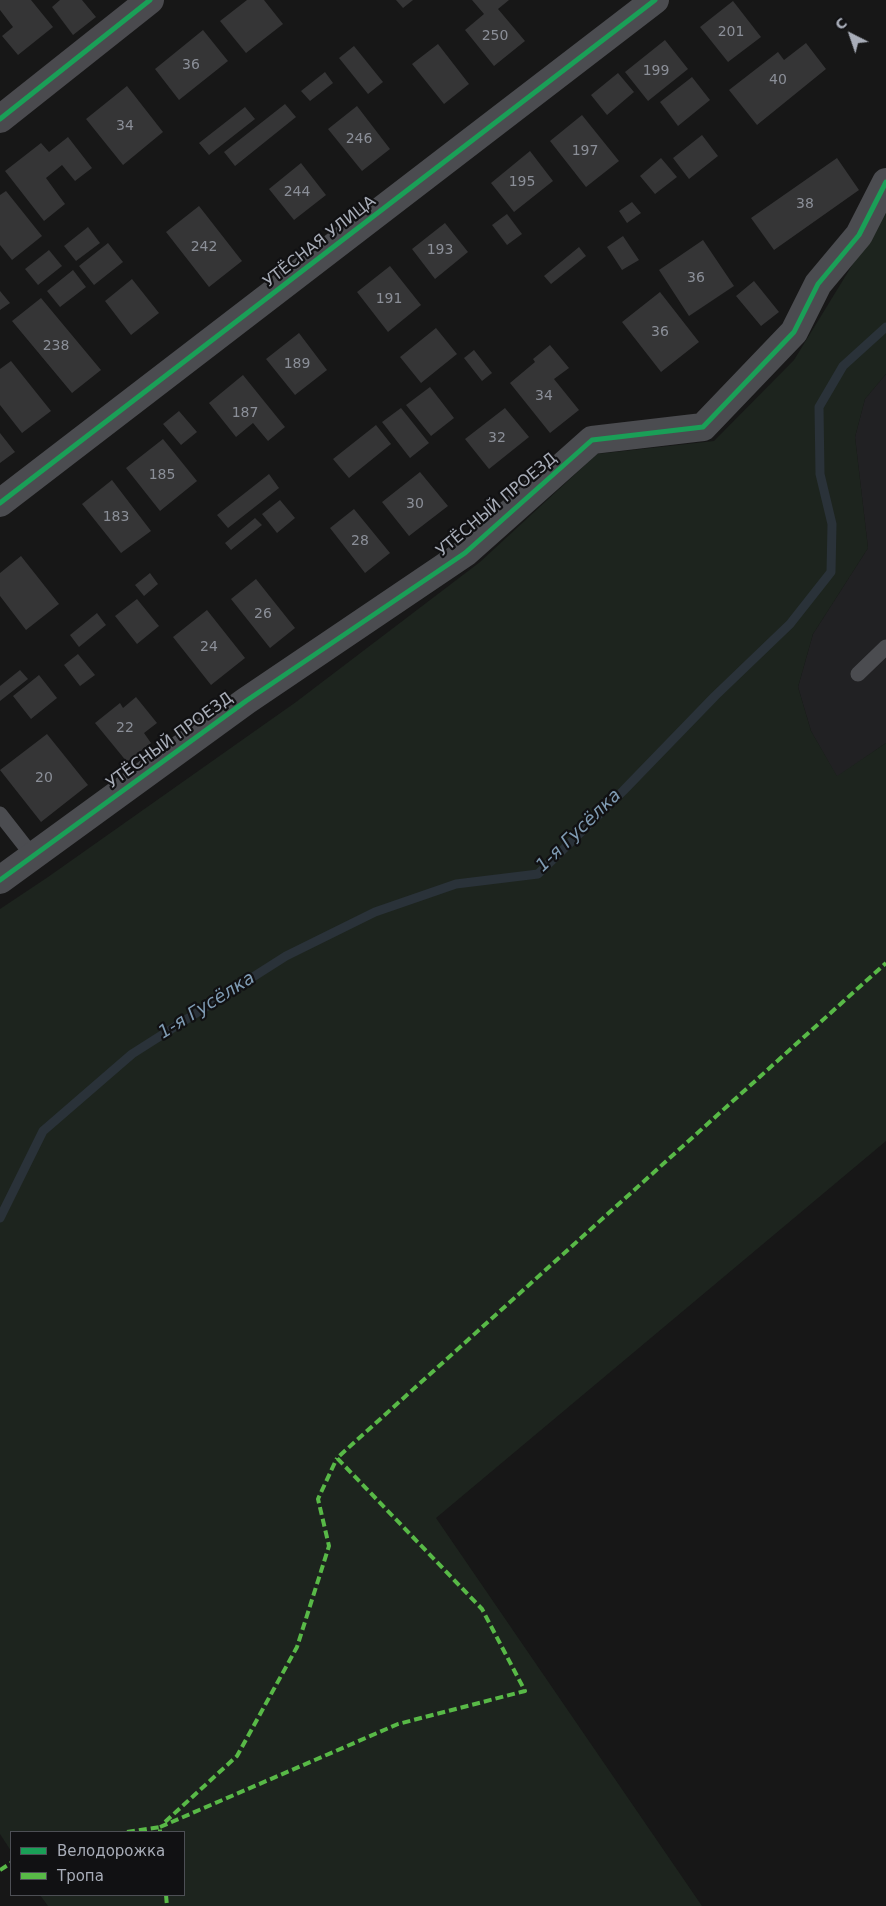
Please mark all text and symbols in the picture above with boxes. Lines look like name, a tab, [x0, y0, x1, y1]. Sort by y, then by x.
north arrow	[826, 10, 876, 60]
text: С	[832, 14, 850, 33]
house number: 201	[718, 24, 744, 40]
house number: 250	[482, 28, 508, 44]
house number: 36	[182, 57, 200, 73]
house number: 199	[643, 63, 669, 79]
house number: 40	[769, 72, 787, 88]
house number: 34	[116, 118, 134, 134]
house number: 246	[346, 131, 372, 147]
house number: 197	[572, 143, 598, 159]
house number: 195	[509, 174, 535, 190]
house number: 244	[284, 184, 310, 200]
street label: УТЁСНАЯ УЛИЦА	[260, 192, 380, 292]
house number: 38	[796, 196, 814, 212]
house number: 242	[191, 239, 217, 255]
house number: 193	[427, 242, 453, 258]
house number: 36	[687, 270, 705, 286]
house number: 191	[376, 291, 402, 307]
house number: 36	[651, 324, 669, 340]
house number: 238	[43, 338, 69, 354]
house number: 189	[284, 356, 310, 372]
house number: 34	[535, 388, 553, 404]
house number: 187	[232, 405, 258, 421]
house number: 32	[488, 430, 506, 446]
street label: УТЁСНЫЙ ПРОЕЗД	[433, 449, 561, 561]
house number: 185	[149, 467, 175, 483]
house number: 30	[406, 496, 424, 512]
house number: 183	[103, 509, 129, 525]
house number: 28	[351, 533, 369, 549]
house number: 26	[254, 606, 272, 622]
house number: 24	[200, 639, 218, 655]
street label: УТЁСНЫЙ ПРОЕЗД	[103, 689, 237, 793]
house number: 22	[116, 720, 134, 736]
house number: 20	[35, 770, 53, 786]
water label: 1-я Гусёлка	[532, 785, 626, 877]
water label: 1-я Гусёлка	[155, 968, 259, 1044]
legend	[10, 1831, 185, 1896]
text: Велодорожка	[57, 1842, 165, 1860]
text: Тропа	[57, 1867, 104, 1885]

